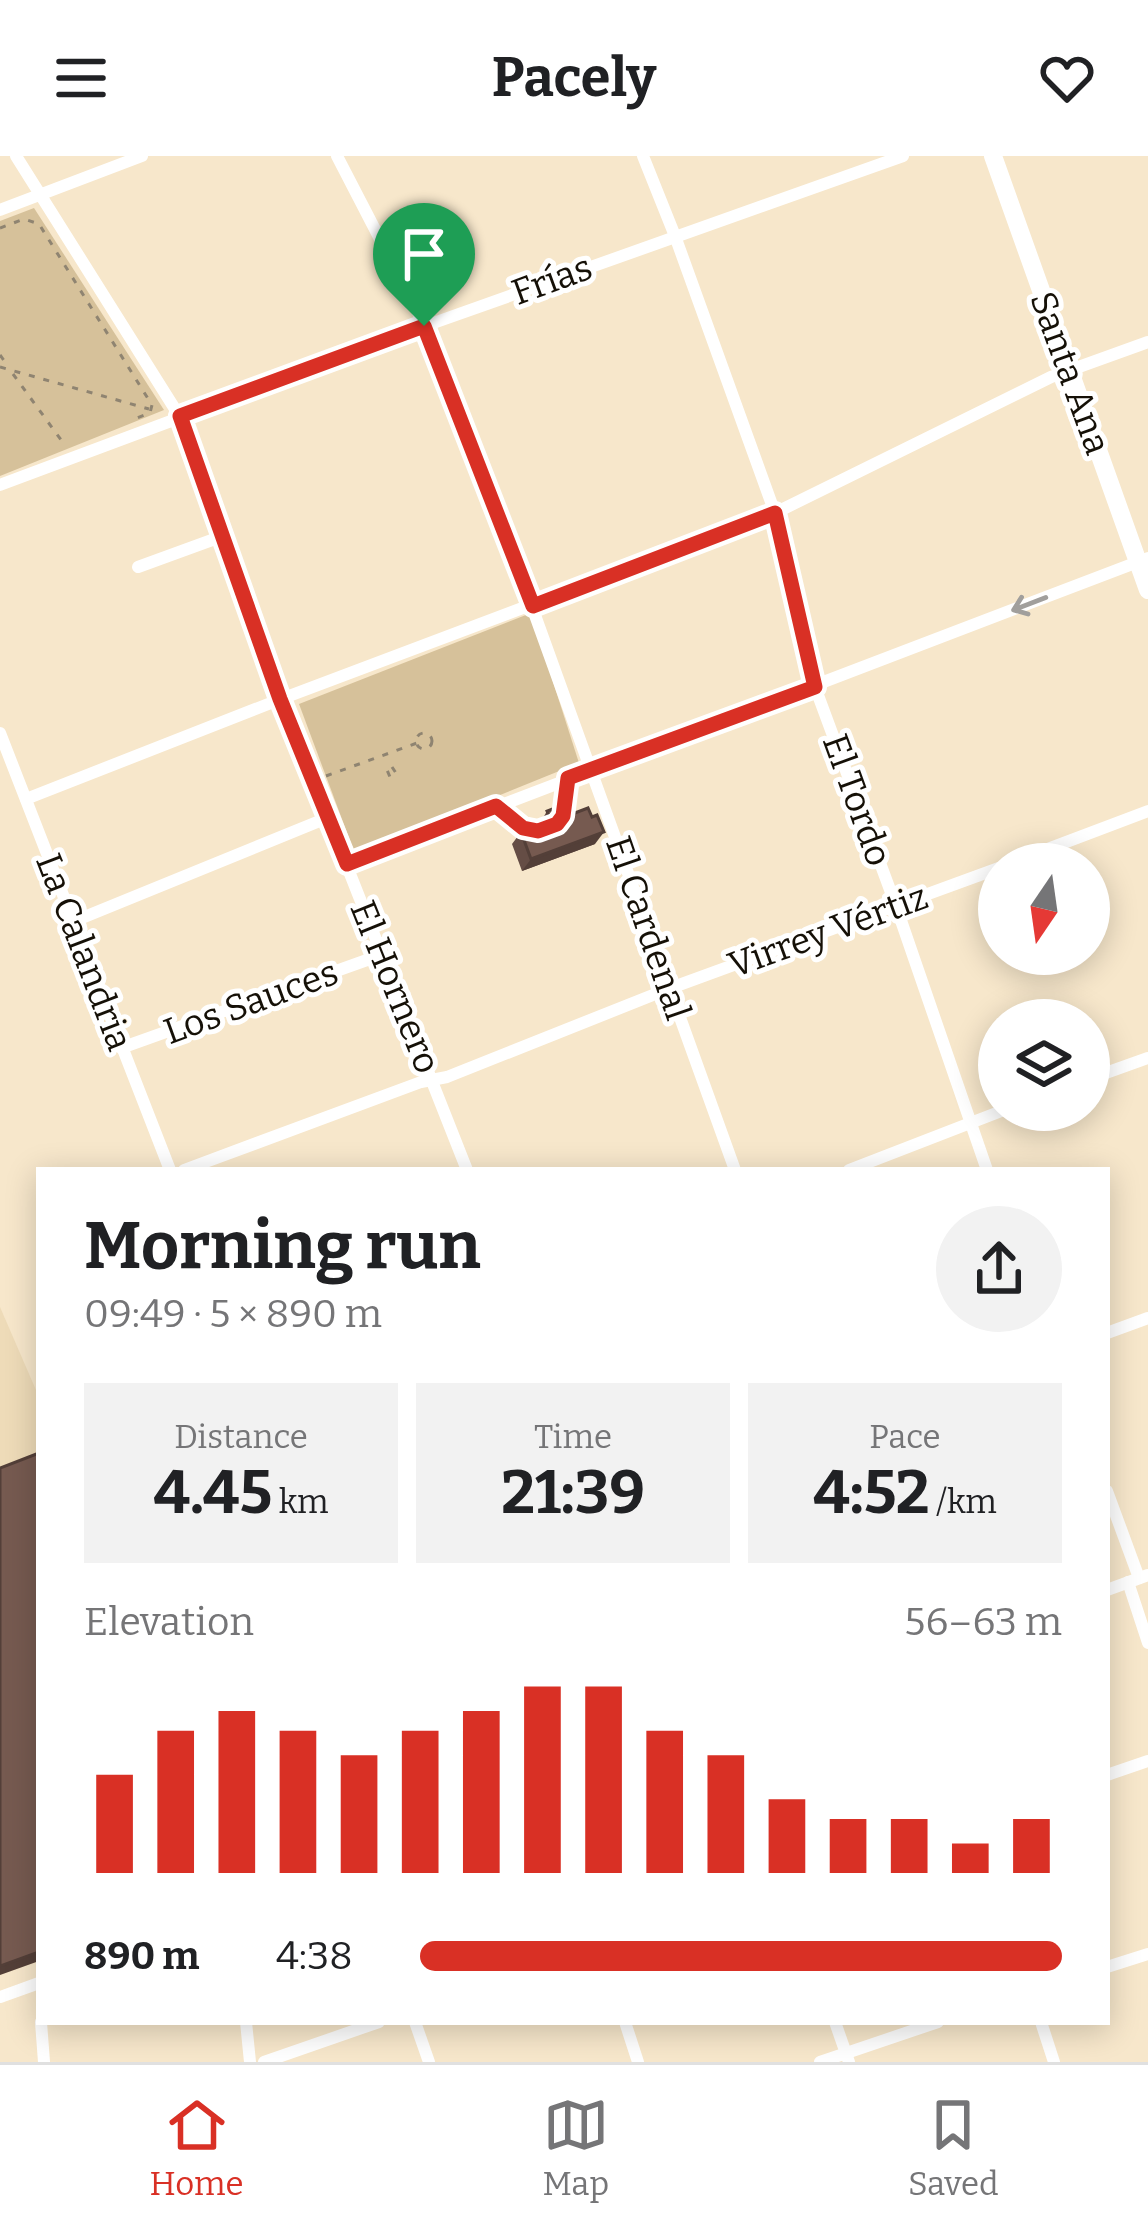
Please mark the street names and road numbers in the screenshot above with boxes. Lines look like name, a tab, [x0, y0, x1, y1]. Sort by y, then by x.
street label: Frías	[506, 245, 598, 315]
street label: Santa Ana	[1020, 286, 1120, 461]
street label: El Tordo	[813, 728, 901, 872]
street label: El Cardenal	[596, 831, 700, 1025]
street label: La Calandria	[26, 847, 142, 1057]
street label: Virrey Vértiz	[722, 875, 934, 987]
street label: El Hornero	[340, 894, 450, 1080]
street label: Los Sauces	[158, 950, 344, 1054]

